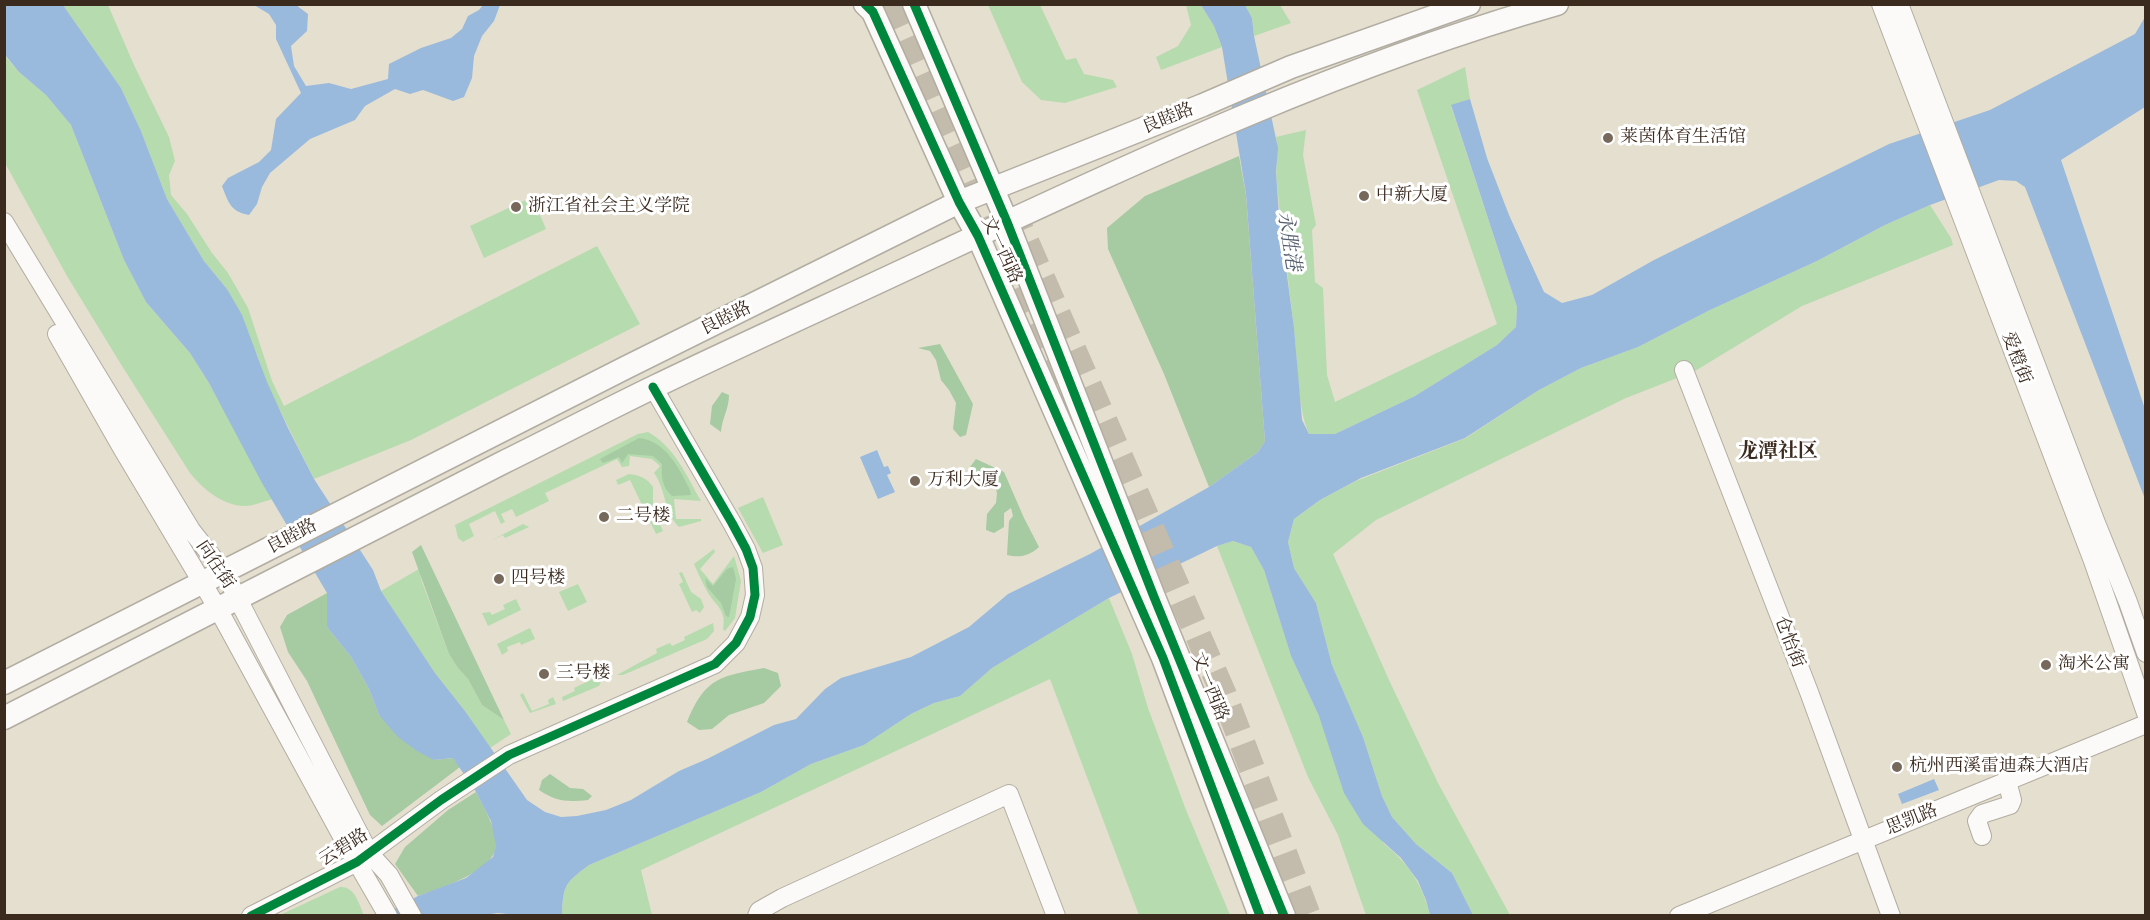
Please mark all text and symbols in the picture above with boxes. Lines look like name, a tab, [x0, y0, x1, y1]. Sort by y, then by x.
street label: 良睦路	[1139, 99, 1197, 139]
place label: 莱茵体育生活馆	[1620, 127, 1746, 149]
marker: 莱茵体育生活馆	[1601, 131, 1615, 145]
place label: 中新大厦	[1376, 185, 1448, 207]
marker: 中新大厦	[1357, 189, 1371, 203]
place label: 浙江省社会主义学院	[528, 196, 690, 218]
marker: 浙江省社会主义学院	[509, 200, 523, 214]
water label: 永胜港	[1271, 209, 1305, 273]
street label: 文一西路	[976, 213, 1026, 287]
street label: 良睦路	[697, 297, 755, 341]
street label: 爱橙街	[1996, 329, 2036, 387]
district label: 龙潭社区	[1738, 440, 1818, 464]
place label: 万利大厦	[927, 470, 999, 492]
marker: 万利大厦	[908, 474, 922, 488]
place label: 二号楼	[616, 506, 670, 528]
marker: 二号楼	[597, 510, 611, 524]
street label: 良睦路	[263, 515, 321, 559]
street label: 向往街	[191, 537, 239, 593]
place label: 四号楼	[511, 568, 565, 590]
marker: 四号楼	[492, 572, 506, 586]
street label: 仓怡街	[1769, 613, 1809, 671]
street label: 文一西路	[1186, 650, 1232, 724]
place label: 淘米公寓	[2058, 654, 2130, 676]
marker: 淘米公寓	[2039, 658, 2053, 672]
place label: 三号楼	[556, 663, 610, 685]
marker: 三号楼	[537, 667, 551, 681]
place label: 杭州西溪雷迪森大酒店	[1909, 756, 2089, 778]
marker: 杭州西溪雷迪森大酒店	[1890, 760, 1904, 774]
street label: 思凯路	[1883, 800, 1941, 840]
street label: 云碧路	[315, 825, 373, 871]

